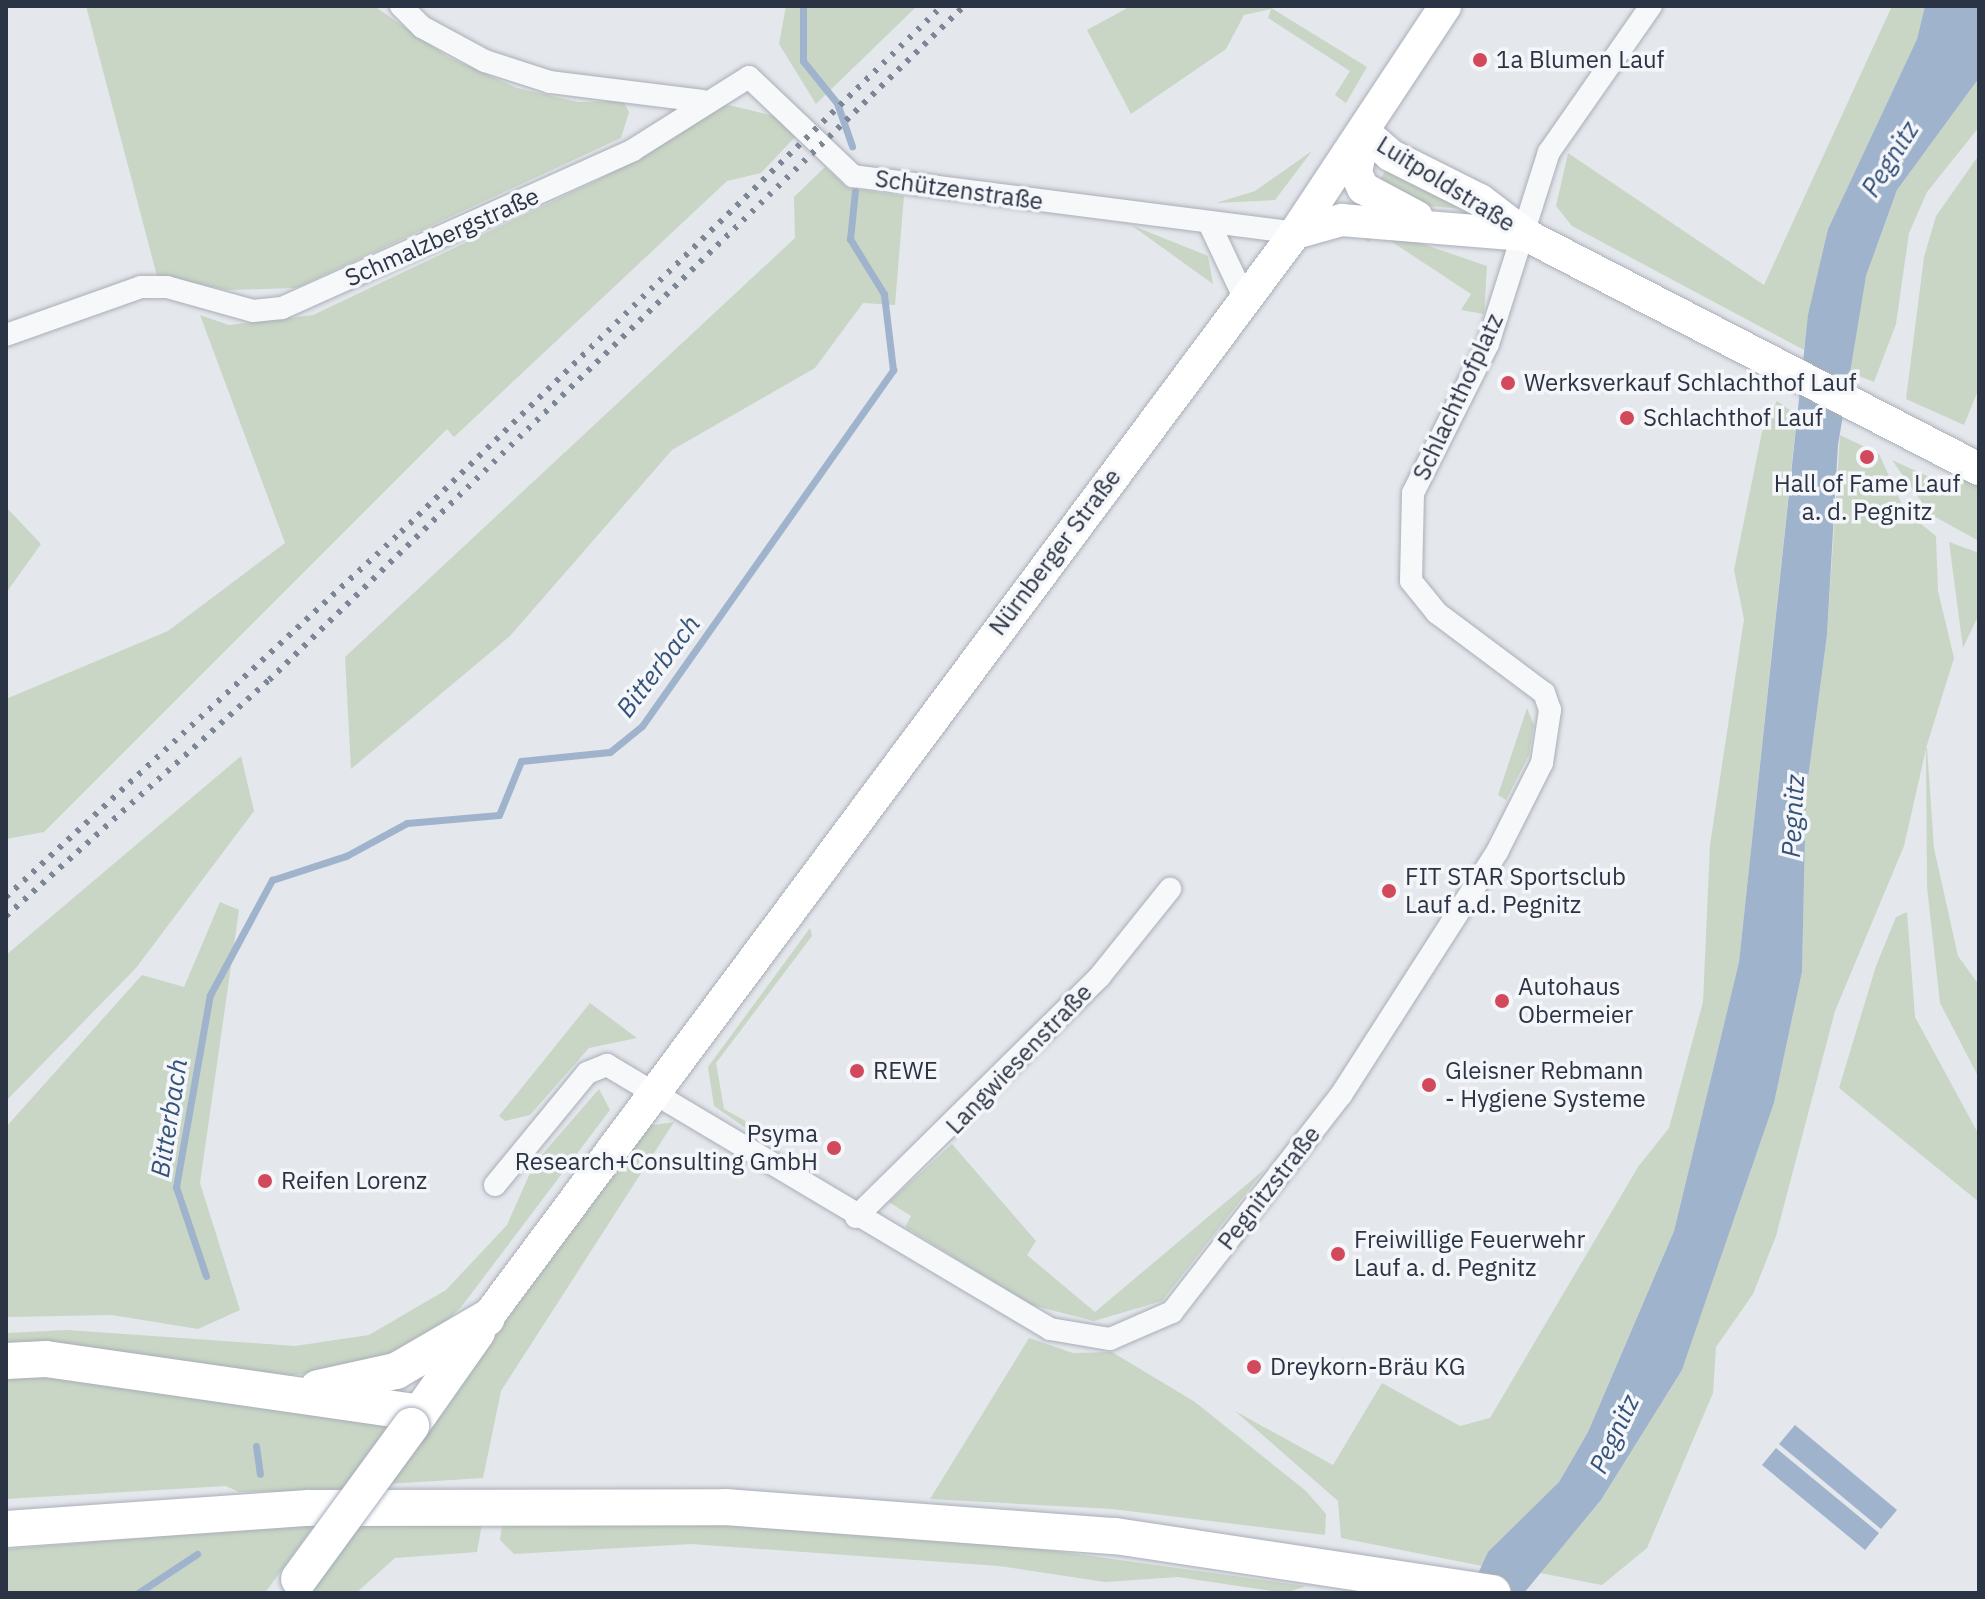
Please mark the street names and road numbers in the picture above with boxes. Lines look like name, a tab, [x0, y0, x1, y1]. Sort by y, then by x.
street label: Luitpoldstraße	[1372, 130, 1520, 238]
street label: Schützenstraße	[873, 164, 1045, 216]
street label: Schmalzbergstraße	[341, 181, 543, 293]
street label: Schlachthofplatz	[1407, 309, 1509, 485]
street label: Nürnberger Straße	[983, 463, 1127, 641]
street label: Langwiesenstraße	[940, 978, 1098, 1140]
street label: Pegnitzstraße	[1212, 1120, 1326, 1256]

